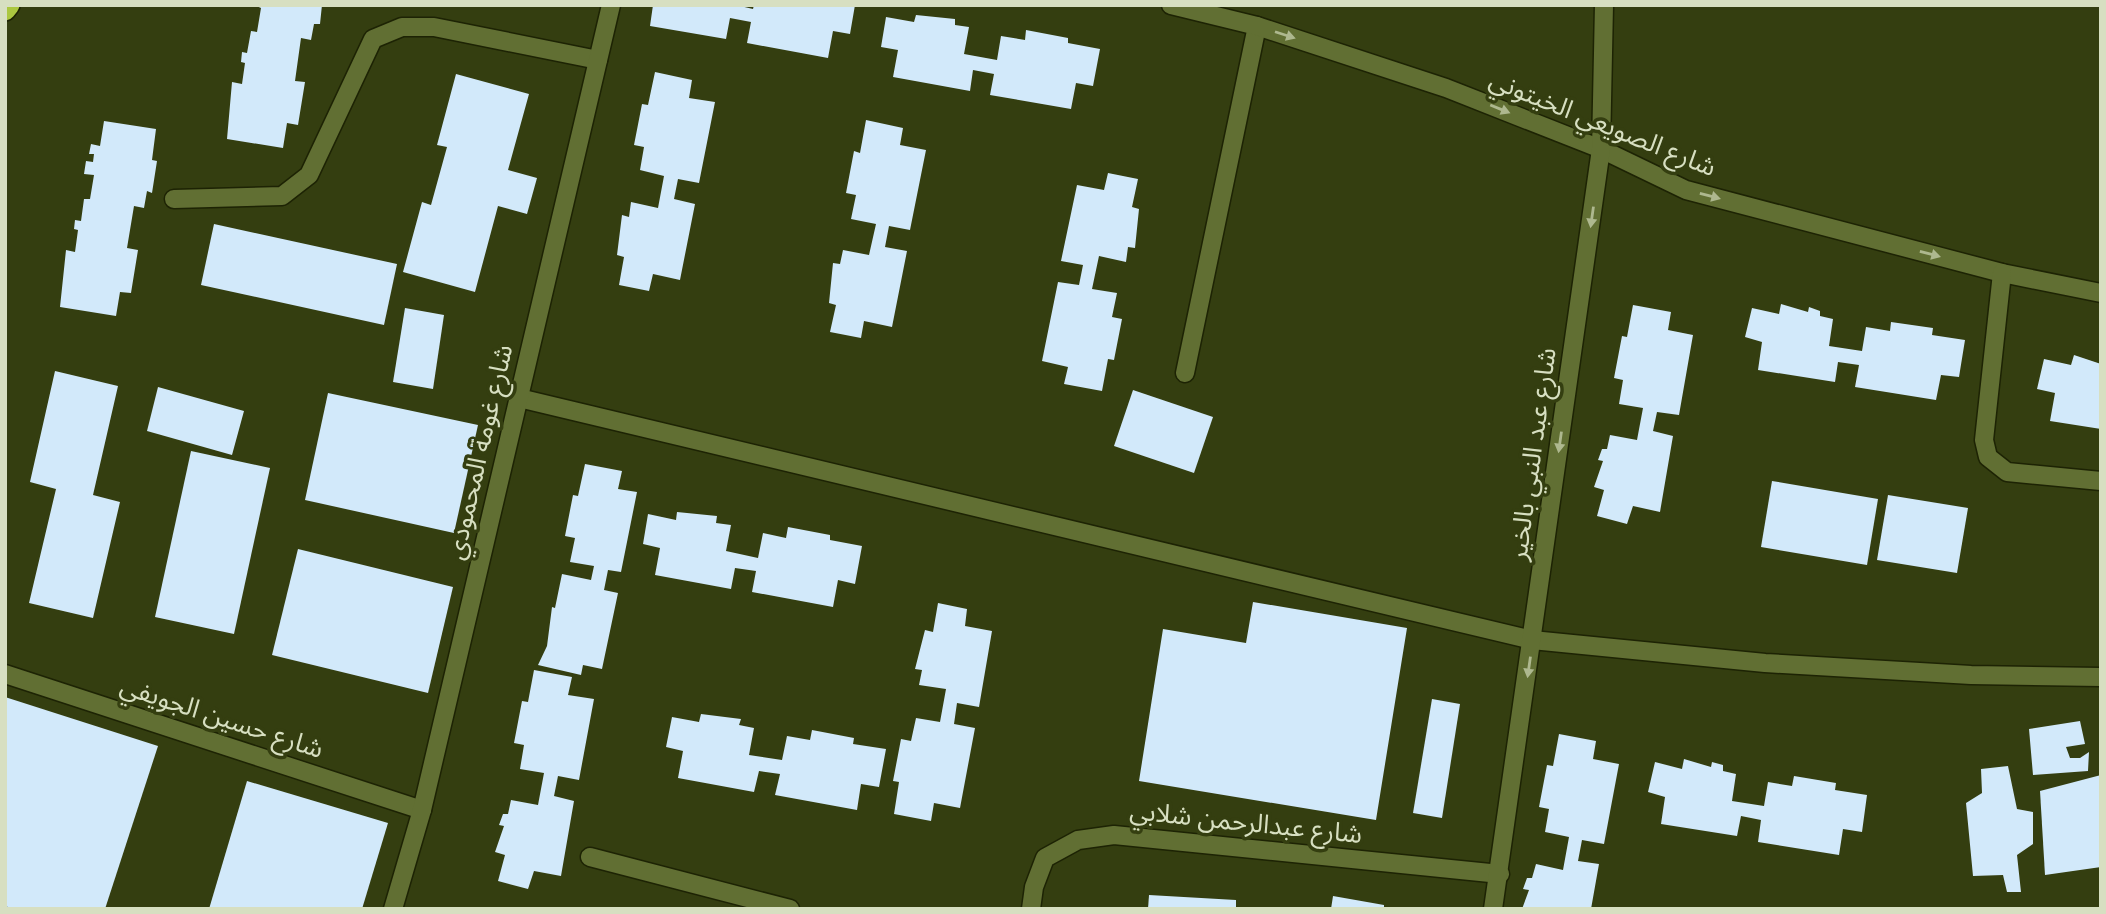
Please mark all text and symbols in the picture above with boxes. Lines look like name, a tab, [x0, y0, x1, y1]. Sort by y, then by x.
one-way arrow	[1274, 31, 1295, 41]
street label: شارع الصويعي الخيتوني	[1483, 62, 1721, 187]
one-way arrow	[1489, 104, 1510, 115]
one-way arrow	[1699, 191, 1721, 202]
one-way arrow	[1586, 206, 1597, 228]
one-way arrow	[1919, 249, 1941, 260]
street label: شارع غومة المحمودي	[438, 341, 523, 564]
street label: شارع عبد النبي بالخير	[1500, 345, 1567, 564]
one-way arrow	[1555, 431, 1566, 453]
one-way arrow	[1523, 657, 1534, 679]
street label: شارع حسين الجويفي	[115, 668, 328, 769]
street label: شارع عبدالرحمن شلابي	[1128, 793, 1364, 854]

